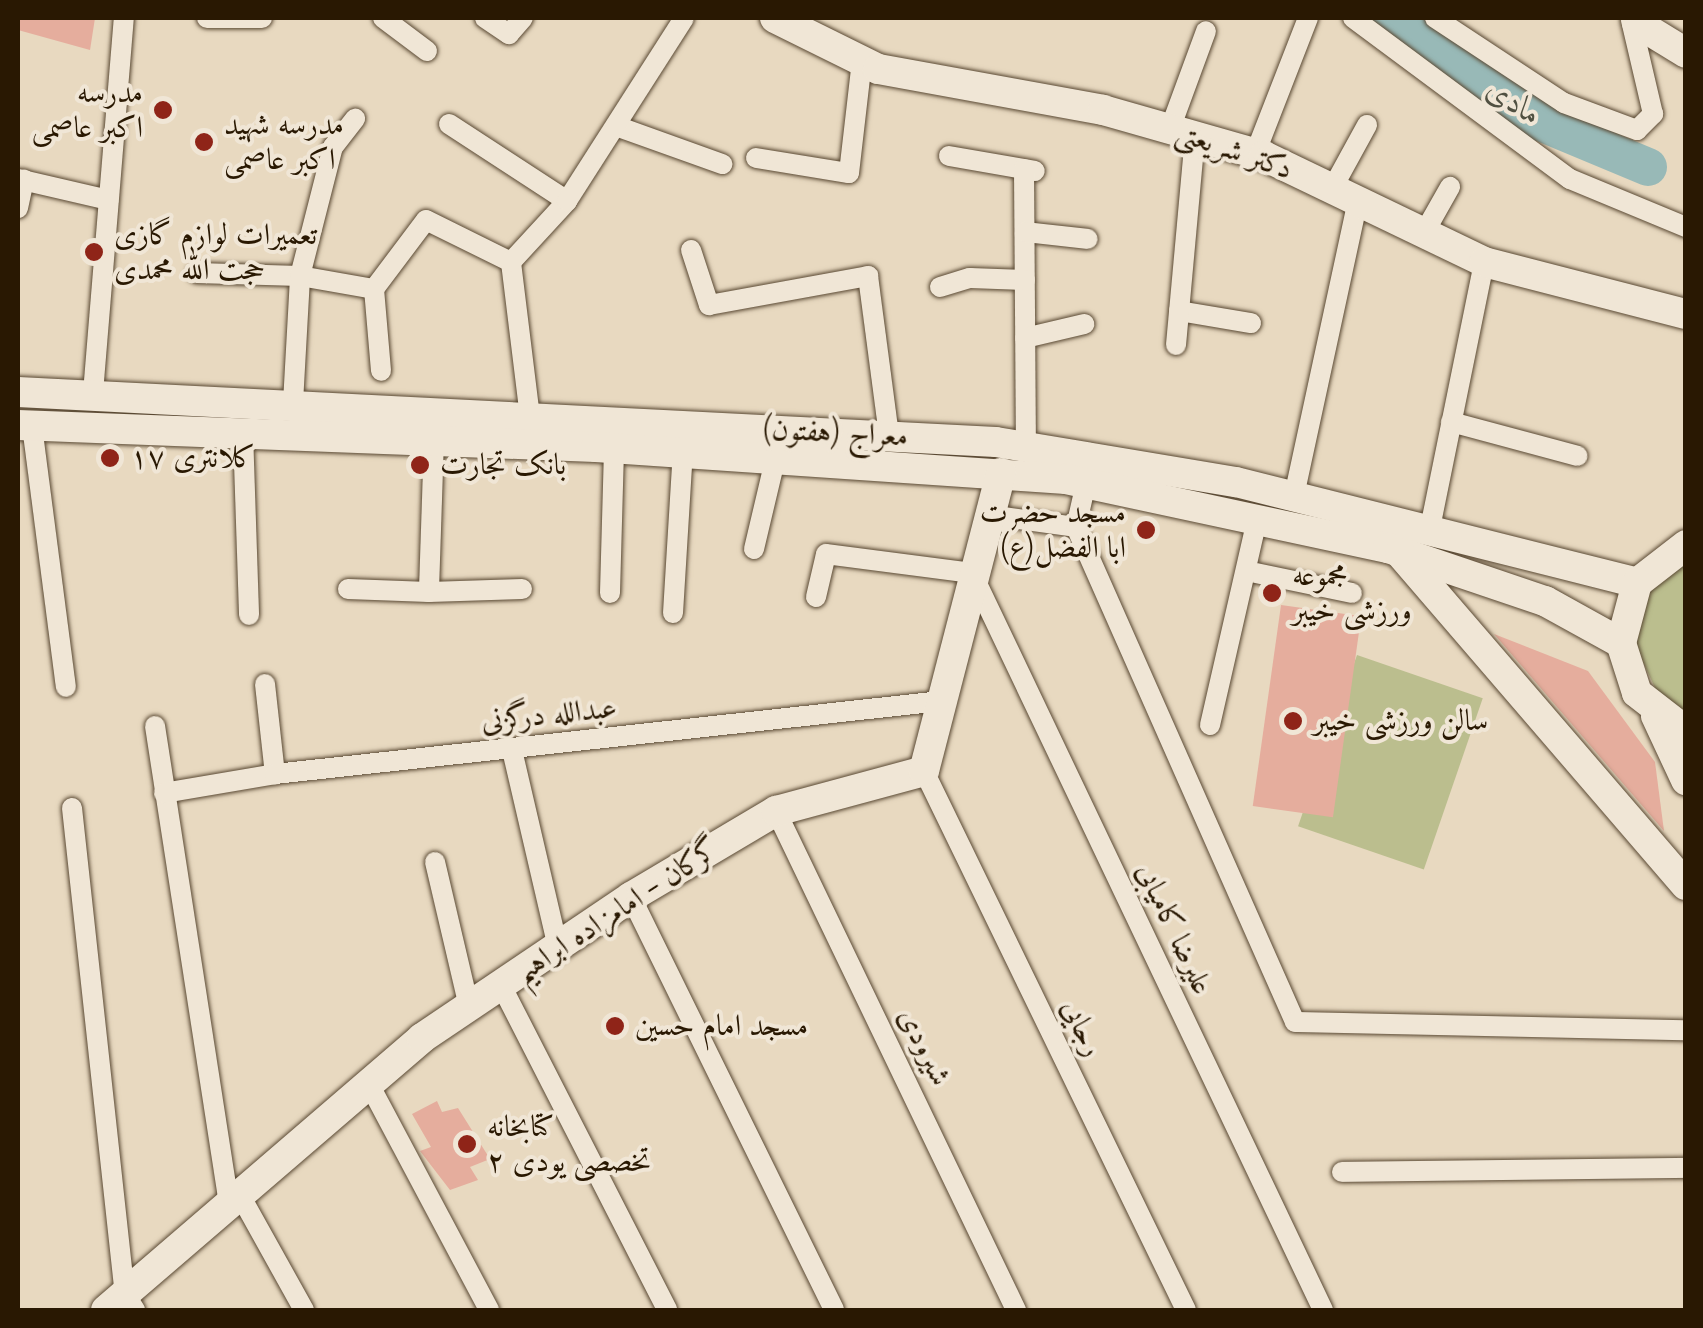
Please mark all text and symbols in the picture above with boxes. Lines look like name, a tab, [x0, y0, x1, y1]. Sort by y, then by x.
water label: مادی	[1479, 70, 1549, 134]
place label: مدرسه اکبر عاصمی	[31, 75, 143, 146]
marker: مدرسه اکبر عاصمی	[152, 99, 174, 121]
place label: مدرسه شهید اکبر عاصمی	[224, 107, 344, 178]
street label: دکتر شریعتی	[1171, 114, 1297, 188]
marker: مدرسه شهید اکبر عاصمی	[193, 131, 215, 153]
place label: تعمیرات لوازم گازی حجت الله محمدی	[114, 217, 317, 288]
marker: تعمیرات لوازم گازی حجت الله محمدی	[83, 241, 105, 263]
street label: معراج (هفتون)	[761, 411, 909, 455]
place label: کلانتری ۱۷	[130, 440, 256, 476]
marker: کلانتری ۱۷	[99, 447, 121, 469]
place label: بانک تجارت	[440, 447, 566, 483]
marker: بانک تجارت	[409, 454, 431, 476]
place label: مسجد حضرت ابا الفضل(ع)	[980, 495, 1126, 566]
marker: مسجد حضرت ابا الفضل(ع)	[1135, 519, 1157, 541]
place label: مجموعه ورزشی خیبر	[1292, 558, 1412, 628]
marker: مجموعه ورزشی خیبر	[1261, 582, 1283, 604]
street label: عبدالله درگزنی	[479, 690, 619, 740]
place label: سالن ورزشی خیبر	[1313, 703, 1488, 739]
marker: سالن ورزشی خیبر	[1282, 710, 1304, 732]
street label: گرکان - امامزاده ابراهیم	[508, 831, 726, 991]
street label: علیرضا کامیابی	[1128, 857, 1220, 1001]
street label: رجایی	[1053, 994, 1111, 1062]
street label: شیرودی	[890, 1002, 958, 1092]
place label: مسجد امام حسین	[635, 1008, 808, 1044]
marker: مسجد امام حسین	[604, 1015, 626, 1037]
place label: کتابخانه تخصصی یودی ۲	[487, 1109, 651, 1180]
marker: کتابخانه تخصصی یودی ۲	[456, 1133, 478, 1155]

